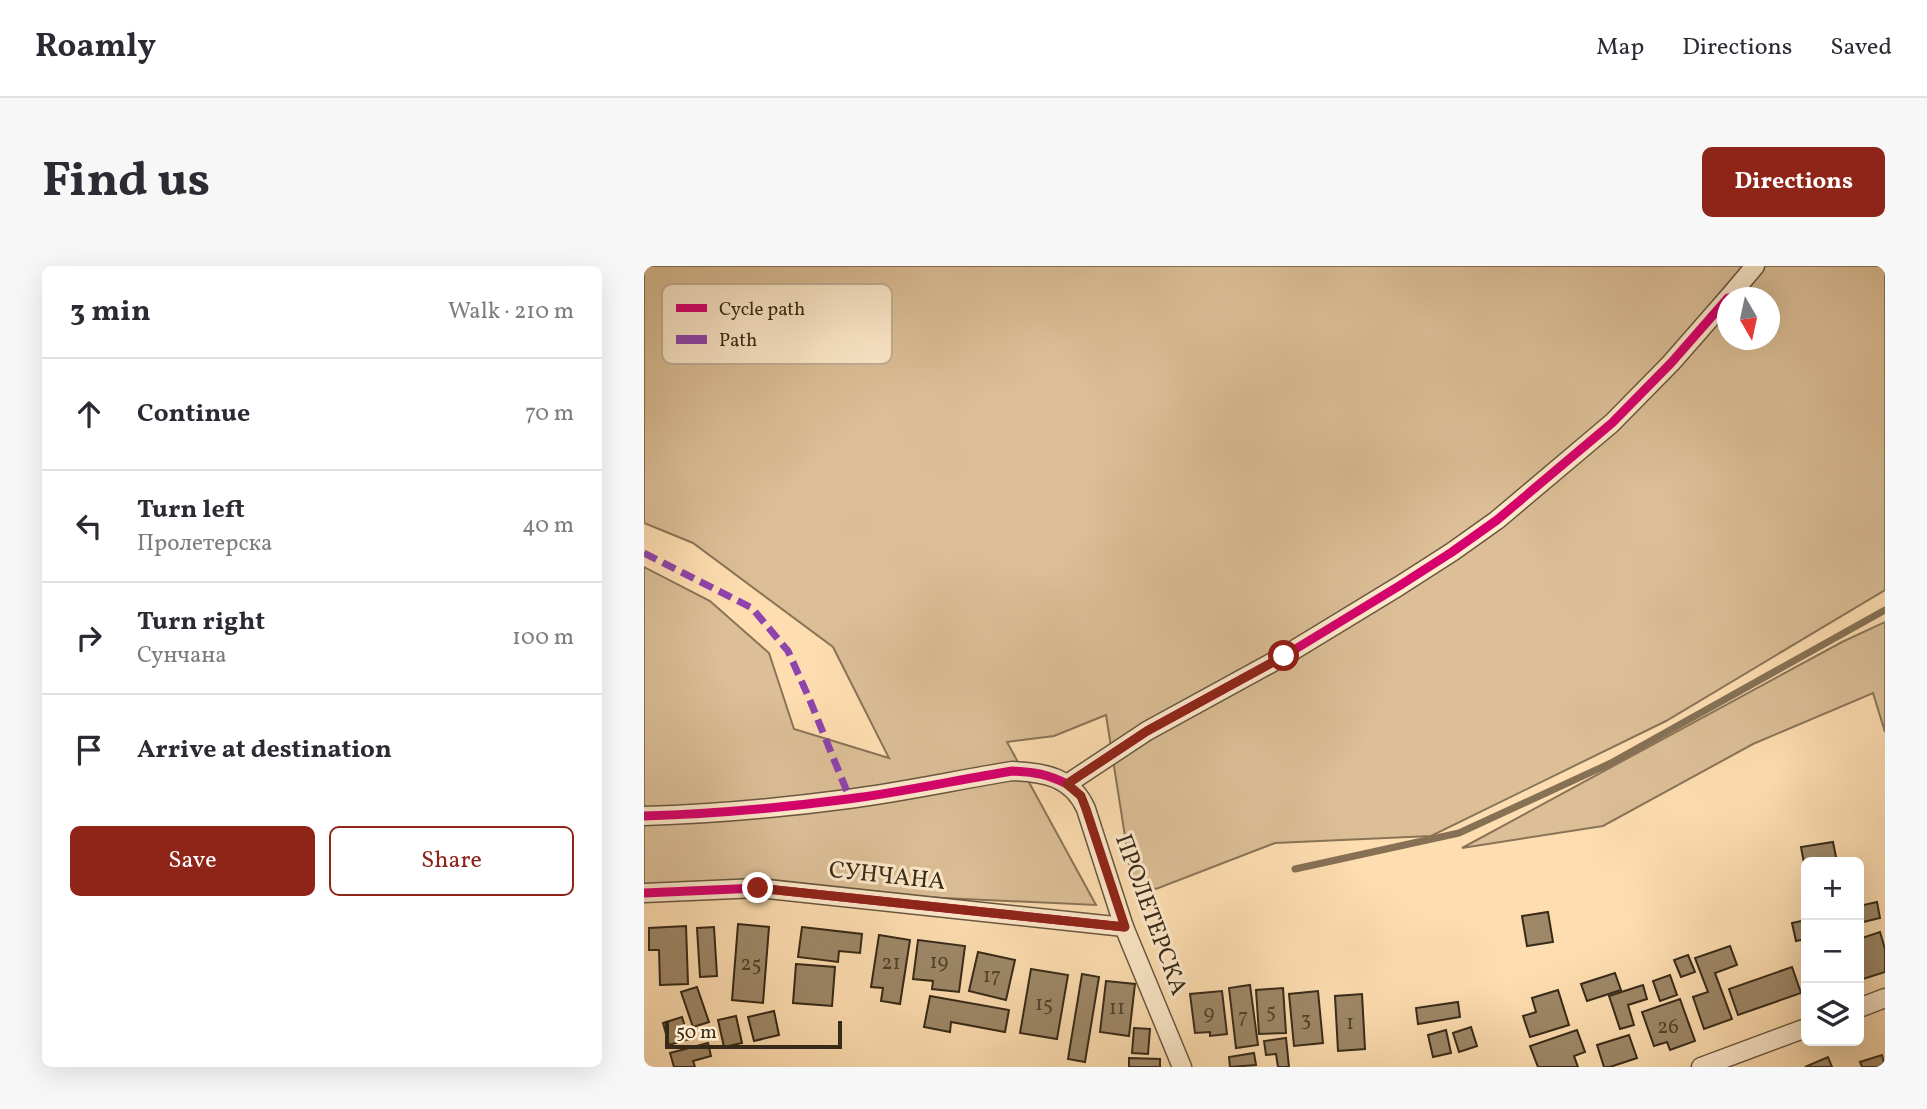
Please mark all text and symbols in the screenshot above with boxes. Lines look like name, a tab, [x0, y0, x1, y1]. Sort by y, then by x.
text: Roamly	[35, 25, 156, 71]
text: Map	[1596, 31, 1644, 65]
text: Directions	[1682, 31, 1792, 65]
text: Saved	[1830, 31, 1892, 65]
button: Directions	[1702, 147, 1885, 217]
text: Find us	[42, 148, 210, 217]
legend	[662, 284, 892, 364]
north arrow	[1717, 287, 1780, 350]
text: 3 min	[70, 291, 151, 333]
text: Walk · 210 m	[448, 296, 574, 328]
text: Cycle path	[719, 297, 805, 323]
text: Path	[719, 328, 757, 354]
icon: ahead	[70, 395, 108, 433]
text: Continue	[137, 396, 250, 432]
text: 70 m	[525, 398, 574, 430]
text: Turn left	[137, 492, 245, 528]
icon: left	[70, 507, 108, 545]
text: 40 m	[522, 510, 574, 542]
text: Пролетерска	[137, 528, 272, 560]
text: Turn right	[137, 604, 265, 640]
icon: right	[70, 619, 108, 657]
text: 100 m	[512, 622, 574, 654]
text: Сунчана	[137, 640, 227, 672]
route start	[1268, 640, 1299, 671]
icon: arrive	[70, 731, 108, 769]
text: Arrive at destination	[137, 732, 392, 768]
button: Save	[70, 826, 315, 896]
button: Share	[329, 826, 574, 896]
street label: ПРОЛЕТЕРСКА	[1105, 830, 1195, 1001]
street label: СУНЧАНА	[827, 854, 947, 900]
map controls	[1801, 857, 1864, 1046]
button: +	[1801, 857, 1864, 920]
route end	[742, 872, 773, 903]
button: −	[1801, 920, 1864, 983]
house number: 19	[929, 948, 949, 977]
house number: 21	[881, 949, 901, 978]
house number: 25	[740, 950, 762, 979]
house number: 17	[983, 962, 1001, 991]
button: layers	[1801, 983, 1864, 1046]
house number: 15	[1035, 990, 1053, 1019]
house number: 11	[1109, 994, 1125, 1023]
house number: 5	[1266, 997, 1276, 1026]
house number: 9	[1204, 999, 1215, 1028]
house number: 7	[1238, 1003, 1248, 1032]
house number: 3	[1301, 1005, 1311, 1034]
house number: 1	[1346, 1009, 1354, 1038]
house number: 26	[1657, 1013, 1679, 1042]
scale bar	[665, 1018, 842, 1050]
text: 50 m	[676, 1020, 717, 1046]

